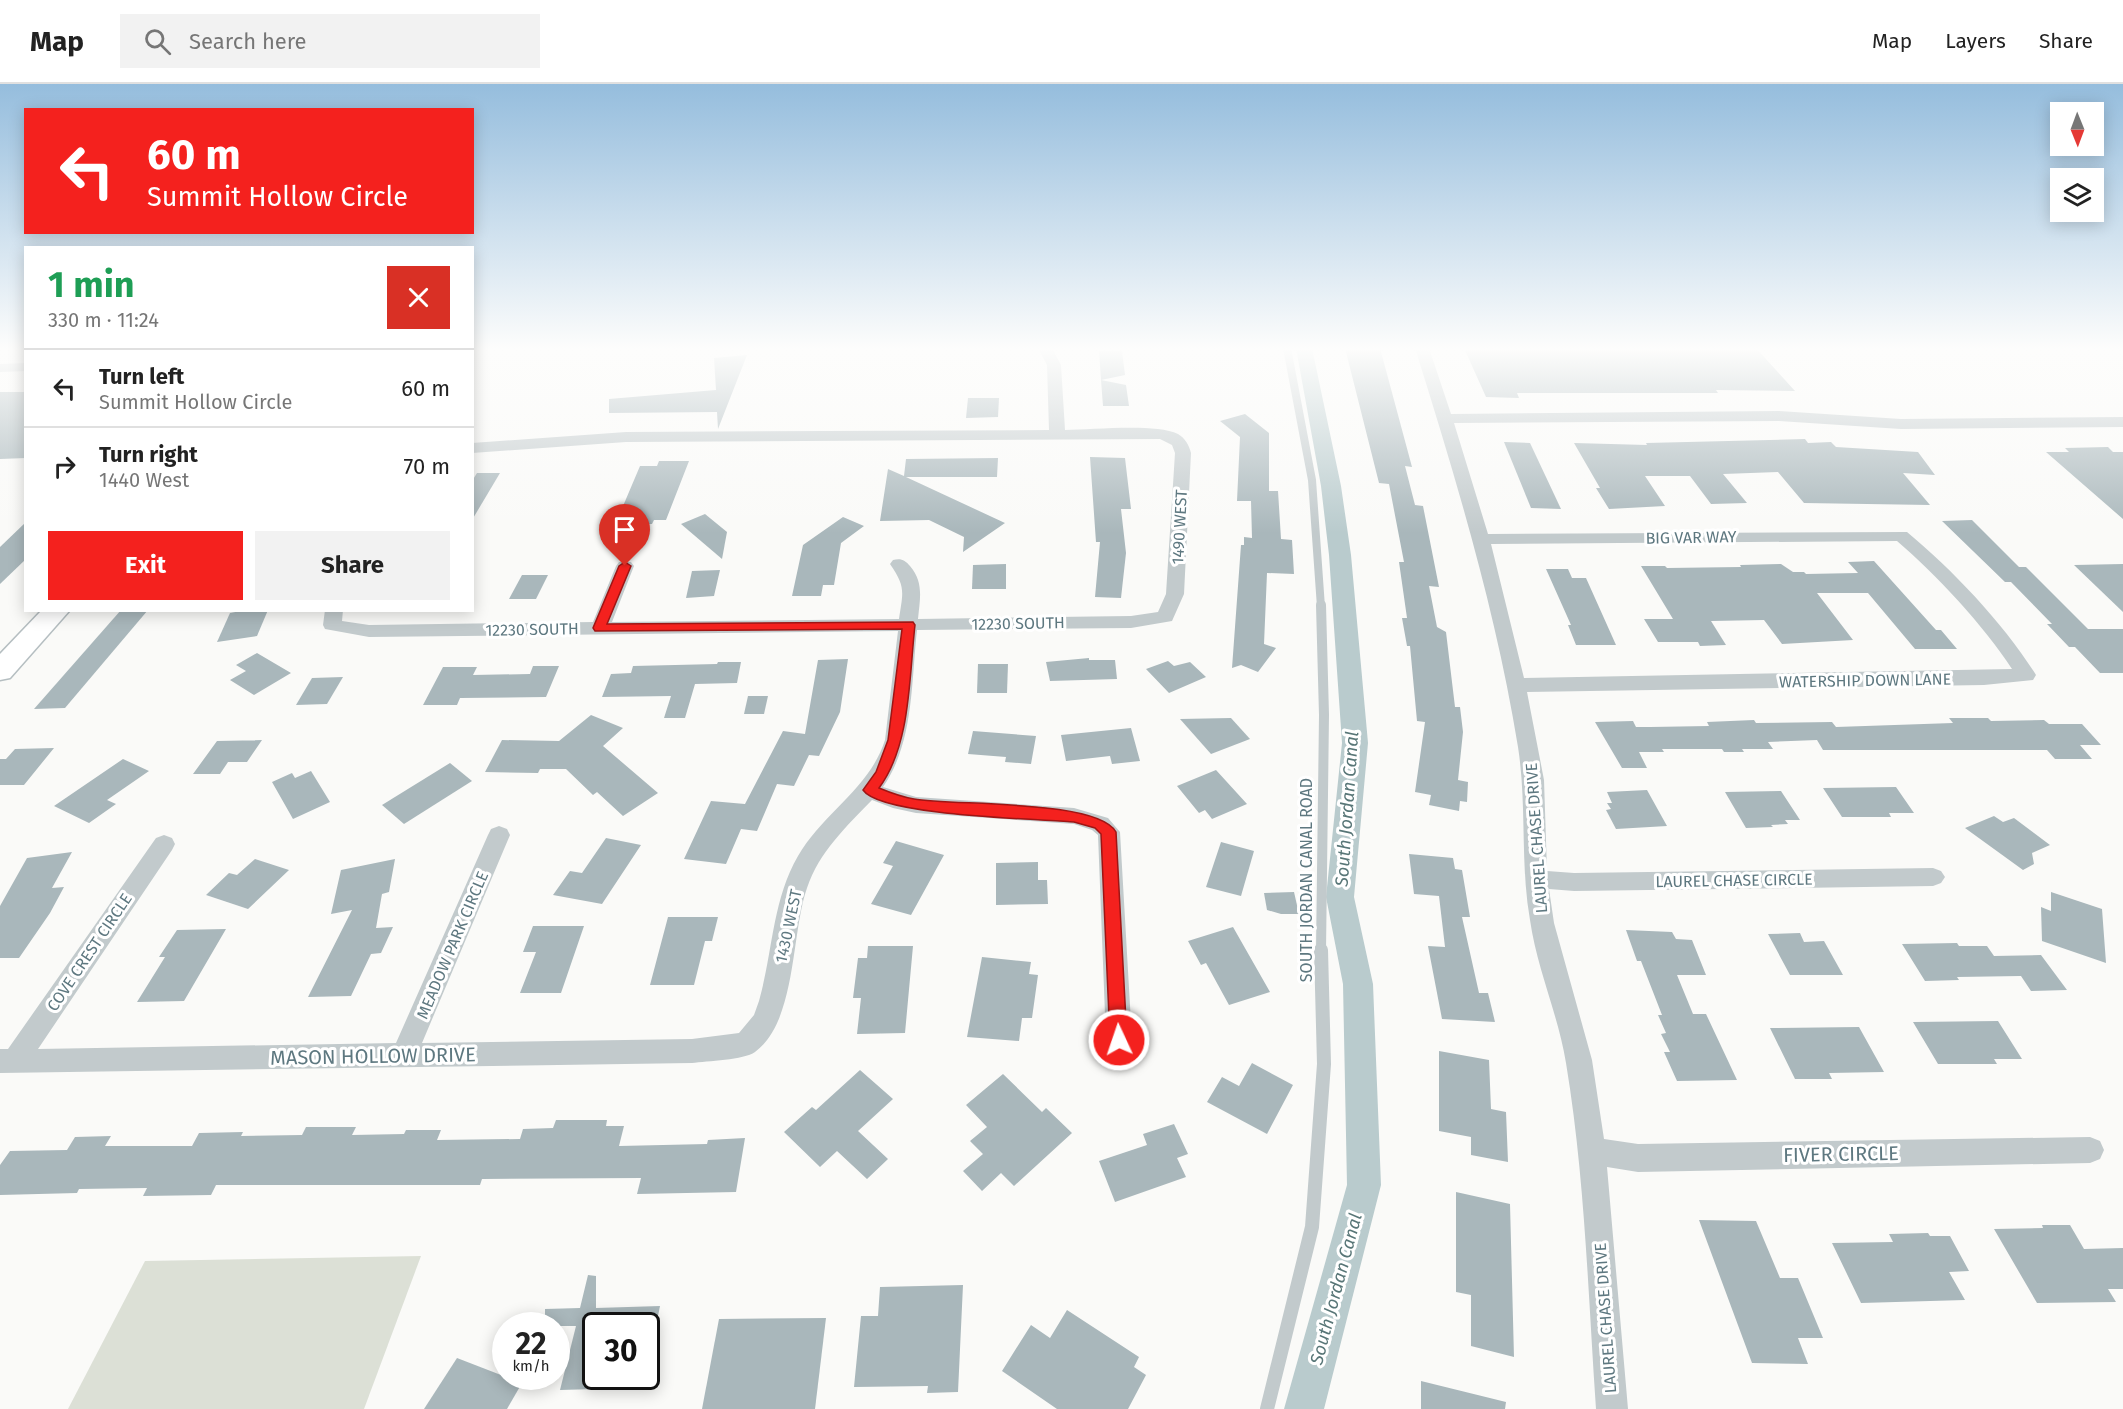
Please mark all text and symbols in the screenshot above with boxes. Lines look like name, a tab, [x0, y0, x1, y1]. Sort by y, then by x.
search box	[120, 14, 540, 68]
text: Map	[30, 25, 84, 58]
icon: search	[141, 25, 174, 58]
text: Search here	[189, 28, 307, 55]
text: Map	[1872, 28, 1912, 54]
text: Layers	[1945, 28, 2006, 54]
text: Share	[2039, 28, 2093, 54]
north arrow	[2050, 102, 2104, 156]
map controls	[2050, 102, 2104, 222]
text: 60 m	[147, 130, 241, 180]
icon: left	[48, 132, 126, 210]
button: layers	[2050, 168, 2104, 222]
text: Summit Hollow Circle	[147, 181, 408, 213]
text: 1 min	[48, 263, 135, 307]
button: close	[387, 266, 450, 329]
text: 330 m · 11:24	[48, 308, 159, 332]
text: Turn left	[99, 363, 184, 390]
icon: left	[48, 372, 81, 405]
text: 60 m	[401, 375, 450, 402]
text: Summit Hollow Circle	[99, 390, 292, 414]
text: Turn right	[99, 441, 198, 468]
icon: right	[48, 450, 81, 483]
text: 70 m	[404, 453, 450, 480]
text: 1440 West	[99, 468, 189, 492]
street label: 1490 WEST	[1168, 488, 1191, 565]
pin	[599, 504, 650, 566]
icon: arrive	[608, 513, 641, 546]
street label: BIG VAR WAY	[1645, 527, 1737, 548]
button: Exit	[48, 531, 243, 600]
button: Share	[255, 531, 450, 600]
street label: 12230 SOUTH	[971, 613, 1065, 634]
street label: 12230 SOUTH	[485, 619, 579, 640]
street label: WATERSHIP DOWN LANE	[1779, 669, 1951, 692]
water label: South Jordan Canal	[1331, 731, 1363, 888]
street label: LAUREL CHASE DRIVE	[1522, 762, 1551, 914]
street label: SOUTH JORDAN CANAL ROAD	[1297, 778, 1316, 982]
street label: MEADOW PARK CIRCLE	[413, 869, 492, 1022]
street label: LAUREL CHASE CIRCLE	[1655, 870, 1813, 891]
street label: 1430 WEST	[771, 887, 806, 965]
street label: COVE CREST CIRCLE	[43, 890, 136, 1015]
position arrow	[1087, 1008, 1151, 1072]
street label: MASON HOLLOW DRIVE	[270, 1042, 476, 1070]
street label: FIVER CIRCLE	[1783, 1141, 1899, 1167]
water label: South Jordan Canal	[1305, 1211, 1367, 1368]
street label: LAUREL CHASE DRIVE	[1591, 1242, 1620, 1394]
speed limit sign: 30	[582, 1312, 660, 1390]
text: 22	[515, 1326, 547, 1362]
text: km/h	[512, 1357, 550, 1375]

